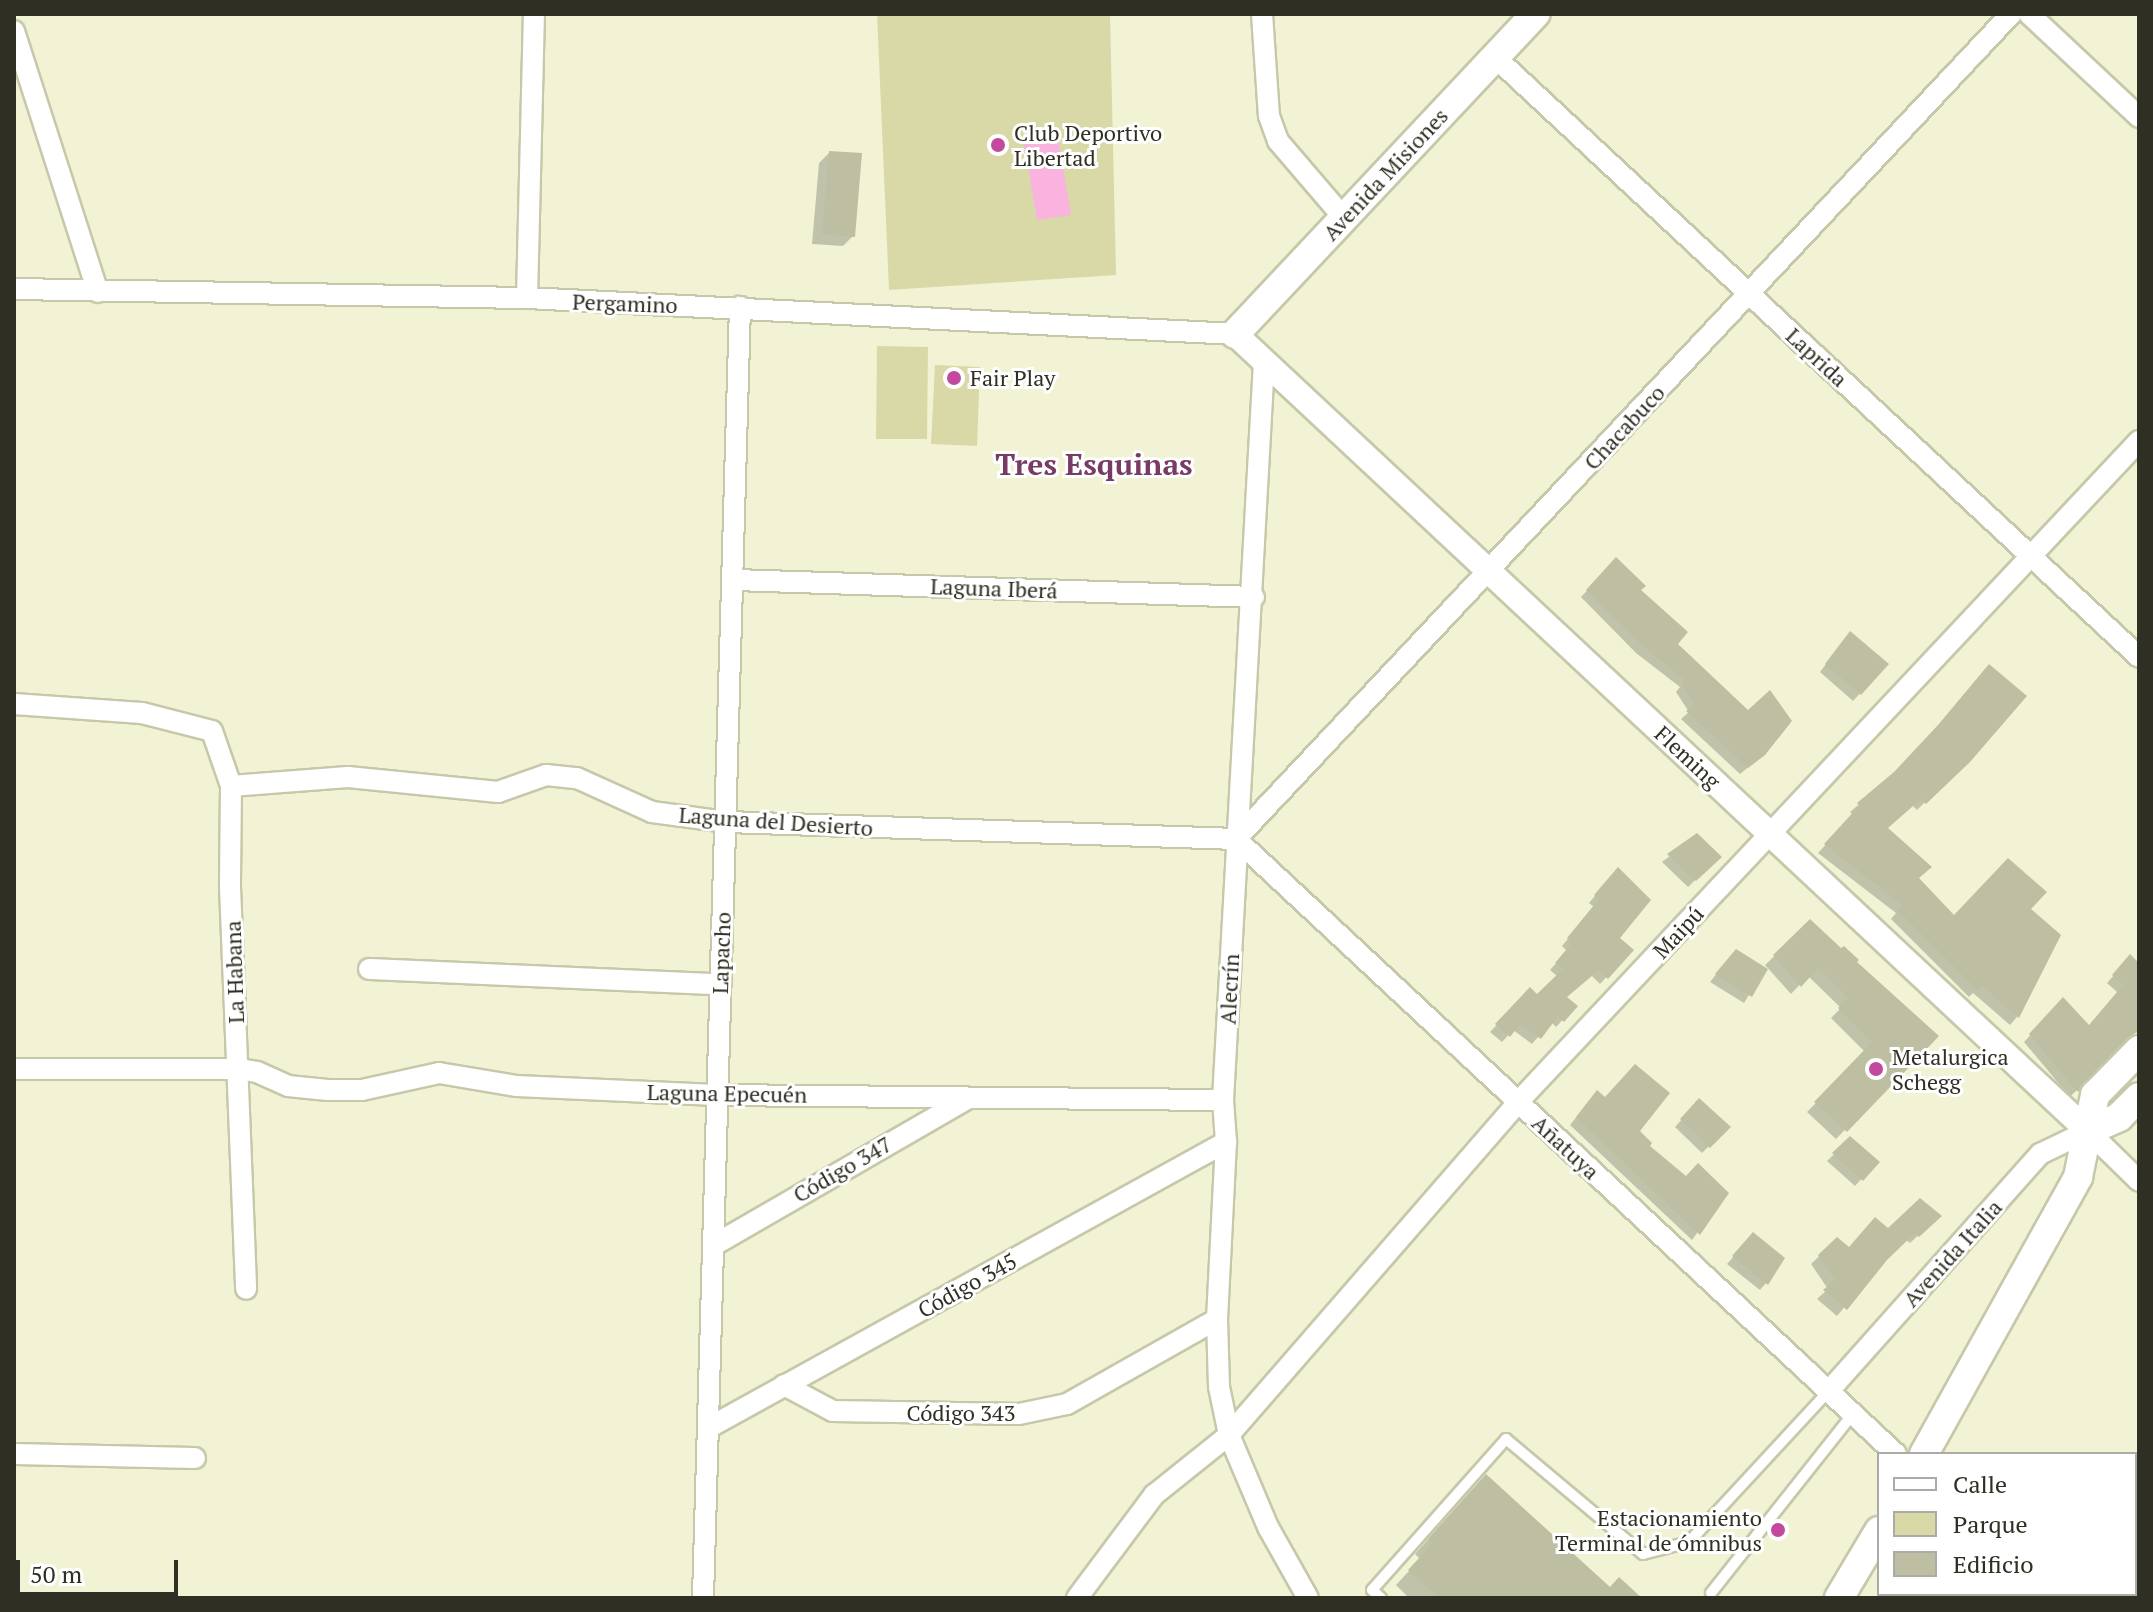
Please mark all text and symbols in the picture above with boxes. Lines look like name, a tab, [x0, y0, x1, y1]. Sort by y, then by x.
street label: Avenida Misiones	[1317, 102, 1453, 246]
place label: Club Deportivo Libertad	[1014, 119, 1162, 170]
marker: Club Deportivo Libertad	[989, 136, 1007, 154]
street label: Pergamino	[572, 288, 678, 318]
street label: Laprida	[1781, 322, 1853, 392]
place label: Fair Play	[970, 365, 1055, 391]
marker: Fair Play	[945, 369, 963, 387]
street label: Chacabuco	[1578, 379, 1670, 475]
district label: Tres Esquinas	[995, 446, 1193, 482]
street label: Laguna Iberá	[930, 573, 1058, 603]
street label: Fleming	[1650, 720, 1726, 794]
street label: Laguna del Desierto	[678, 801, 874, 841]
street label: Maipú	[1647, 900, 1709, 964]
street label: Lapacho	[706, 912, 736, 994]
street label: La Habana	[219, 920, 249, 1024]
street label: Alecrín	[1214, 953, 1244, 1025]
place label: Metalurgica Schegg	[1892, 1043, 2009, 1094]
marker: Metalurgica Schegg	[1867, 1060, 1885, 1078]
street label: Laguna Epecuén	[647, 1078, 807, 1108]
street label: Añatuya	[1527, 1109, 1605, 1185]
street label: Código 347	[788, 1130, 896, 1208]
street label: Avenida Italia	[1897, 1194, 2007, 1312]
street label: Código 345	[913, 1247, 1021, 1323]
street label: Código 343	[907, 1400, 1015, 1426]
legend	[1877, 1452, 2137, 1596]
text: Calle	[1953, 1468, 2007, 1500]
place label: Estacionamiento Terminal de ómnibus	[1555, 1504, 1762, 1556]
text: Parque	[1953, 1508, 2028, 1540]
marker: Estacionamiento Terminal de ómnibus	[1769, 1521, 1787, 1539]
scale bar	[20, 1544, 182, 1594]
text: Edificio	[1953, 1548, 2034, 1580]
text: 50 m	[30, 1558, 82, 1590]

